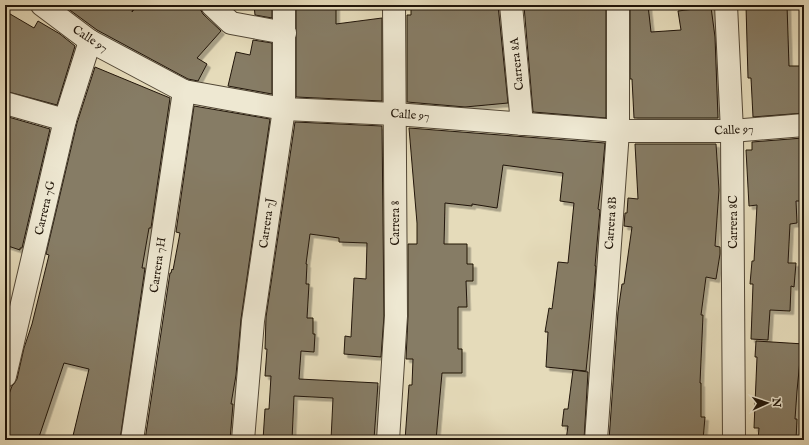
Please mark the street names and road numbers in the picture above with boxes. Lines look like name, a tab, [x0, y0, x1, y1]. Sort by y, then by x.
street label: Calle 97	[69, 22, 111, 56]
street label: Carrera 8A	[507, 36, 527, 91]
street label: Calle 97	[390, 106, 430, 124]
street label: Calle 97	[714, 121, 754, 139]
street label: Carrera 7G	[31, 179, 59, 237]
street label: Carrera 8C	[726, 195, 741, 249]
street label: Carrera 8B	[602, 196, 620, 250]
street label: Carrera 7J	[256, 197, 279, 249]
street label: Carrera 8	[388, 200, 403, 246]
street label: Carrera 7H	[147, 236, 169, 294]

